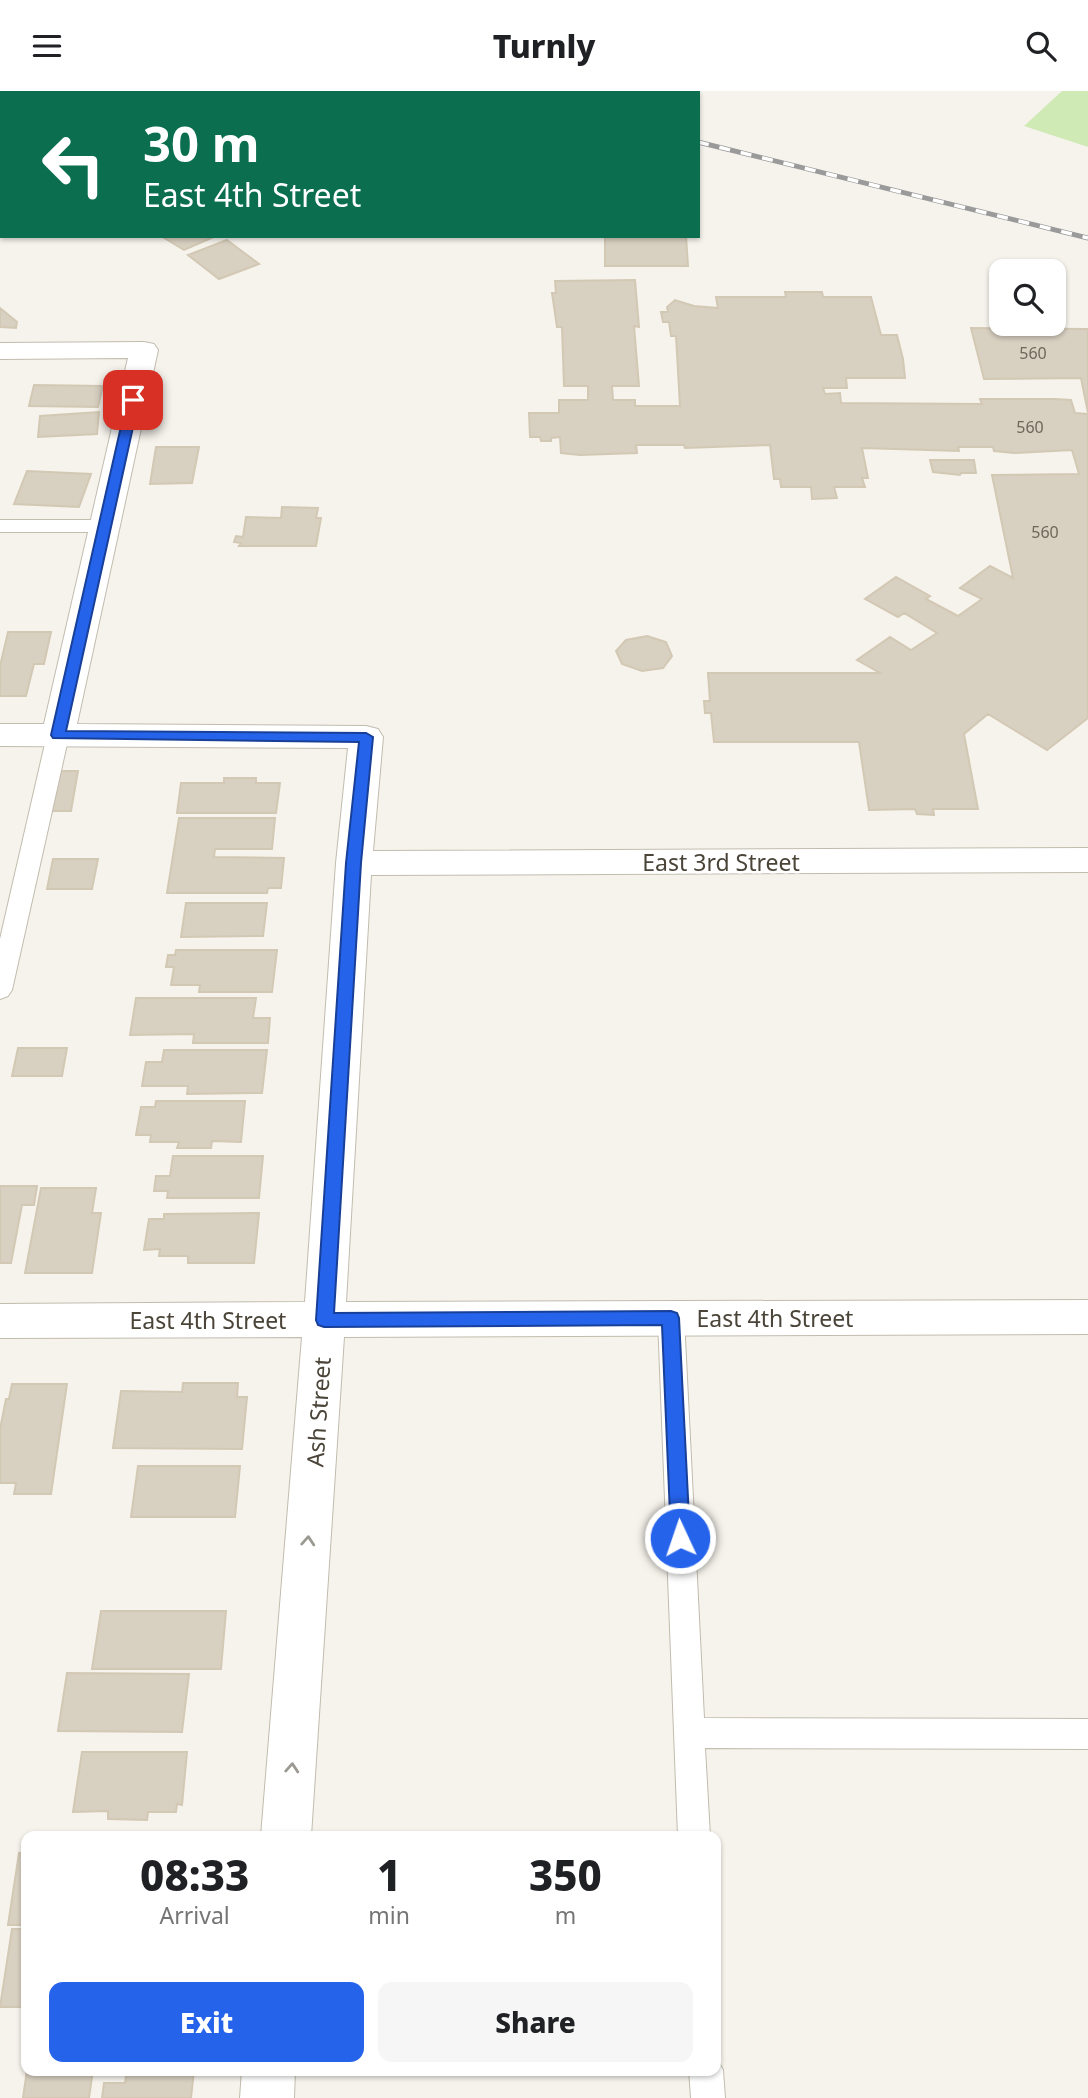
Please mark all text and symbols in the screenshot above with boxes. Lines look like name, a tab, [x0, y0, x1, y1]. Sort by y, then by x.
text: Turnly	[493, 24, 595, 67]
icon: menu	[28, 27, 66, 65]
icon: search	[1022, 27, 1060, 65]
text: 30 m	[143, 110, 260, 176]
icon: left	[28, 119, 119, 210]
text: East 4th Street	[143, 173, 361, 216]
map controls	[989, 259, 1066, 336]
button: search	[989, 259, 1066, 336]
house number: 560	[1019, 342, 1047, 364]
pin	[103, 370, 163, 430]
icon: arrive	[114, 381, 152, 419]
house number: 560	[1016, 416, 1044, 438]
house number: 560	[1031, 521, 1059, 543]
street label: East 3rd Street	[642, 846, 800, 878]
street label: East 4th Street	[697, 1302, 853, 1334]
street label: East 4th Street	[130, 1304, 286, 1336]
street label: Ash Street	[298, 1356, 338, 1468]
position arrow	[643, 1501, 717, 1575]
one-way arrow	[300, 1535, 315, 1546]
one-way arrow	[284, 1762, 299, 1773]
text: 08:33	[140, 1846, 249, 1903]
text: 1	[377, 1846, 401, 1903]
text: 350	[529, 1846, 602, 1903]
text: Arrival	[160, 1899, 230, 1931]
text: min	[368, 1899, 410, 1931]
text: m	[555, 1899, 576, 1931]
button: Exit	[49, 1982, 364, 2062]
button: Share	[378, 1982, 693, 2062]

